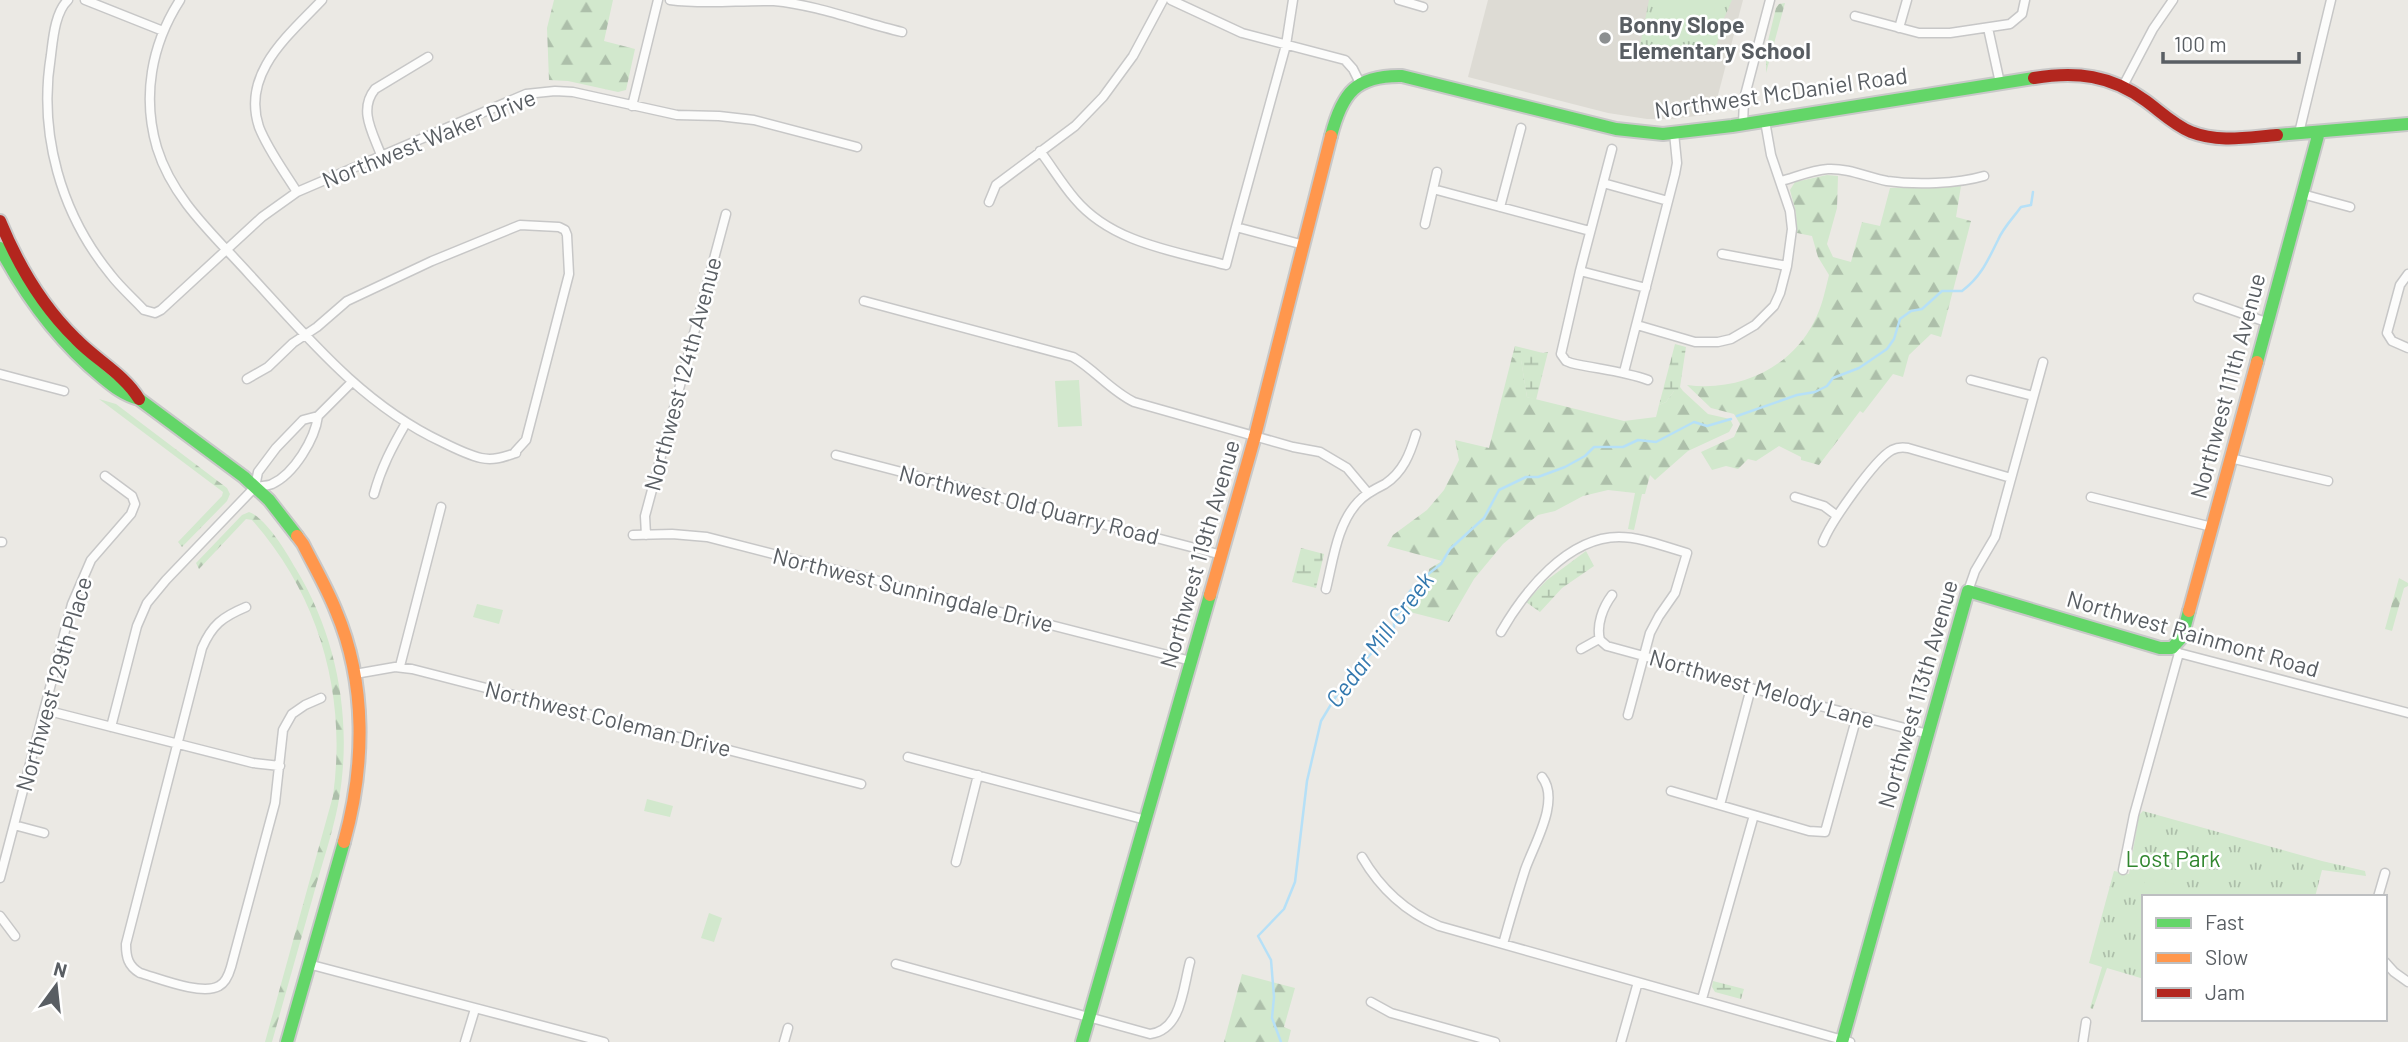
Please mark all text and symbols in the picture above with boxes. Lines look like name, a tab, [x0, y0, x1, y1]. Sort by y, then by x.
place label: Bonny Slope Elementary School	[1619, 10, 1811, 64]
scale bar	[2163, 21, 2300, 65]
marker: Bonny Slope Elementary School	[1597, 30, 1613, 46]
text: 100 m	[2174, 31, 2227, 56]
street label: Northwest McDaniel Road	[1653, 60, 1909, 124]
street label: Northwest Waker Drive	[318, 82, 540, 194]
street label: Northwest 124th Avenue	[637, 254, 727, 494]
street label: Northwest 111th Avenue	[2183, 270, 2271, 502]
street label: Northwest 119th Avenue	[1153, 436, 1245, 671]
street label: Northwest Old Quarry Road	[896, 458, 1162, 550]
street label: Northwest Sunningdale Drive	[770, 541, 1057, 638]
water label: Cedar Mill Creek	[1318, 565, 1439, 713]
street label: Northwest 129th Place	[9, 573, 97, 794]
street label: Northwest 113th Avenue	[1871, 576, 1963, 811]
street label: Northwest Rainmont Road	[2064, 584, 2323, 683]
street label: Northwest Melody Lane	[1646, 642, 1878, 734]
street label: Northwest Coleman Drive	[482, 674, 734, 762]
park label: Lost Park	[2126, 844, 2220, 872]
legend	[2142, 895, 2387, 1021]
text: Fast	[2205, 909, 2245, 934]
text: Slow	[2205, 944, 2248, 969]
north arrow	[21, 951, 91, 1021]
text: N	[51, 956, 70, 982]
text: Jam	[2205, 979, 2245, 1004]

